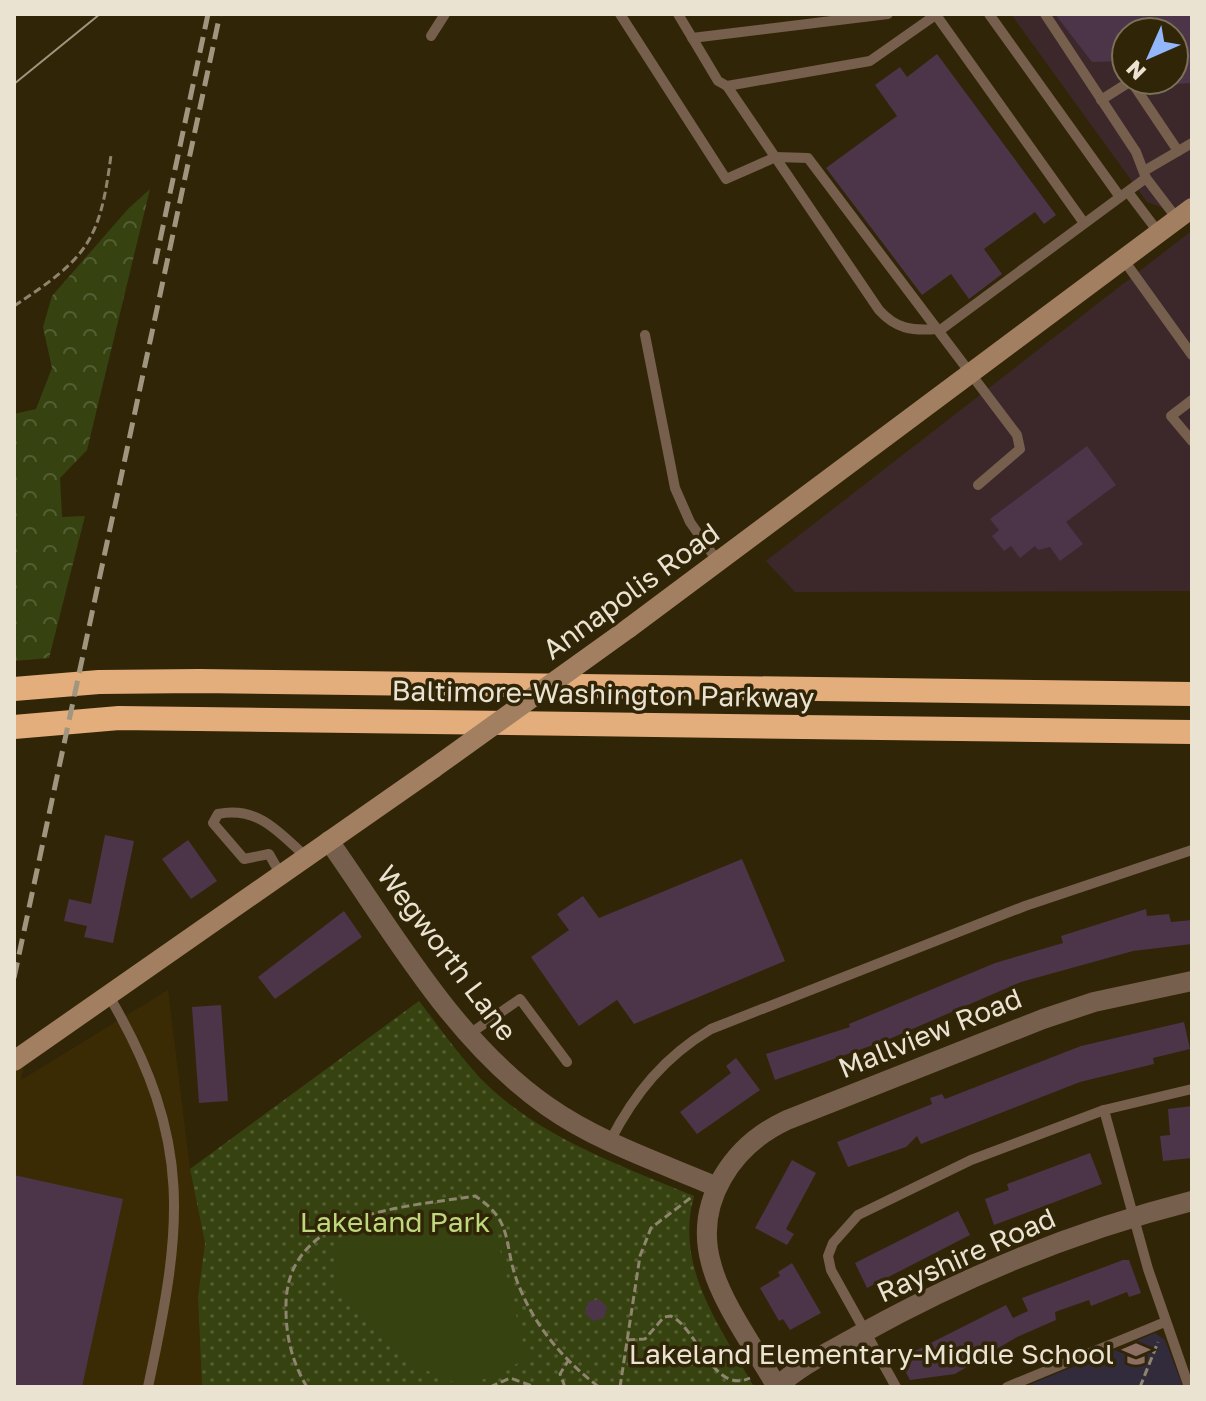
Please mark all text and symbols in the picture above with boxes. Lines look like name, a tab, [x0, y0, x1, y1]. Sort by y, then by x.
north arrow	[1110, 16, 1190, 96]
text: N	[1120, 55, 1151, 86]
street label: Annapolis Road	[536, 516, 725, 666]
street label: Baltimore-Washington Parkway	[391, 673, 815, 714]
street label: Wegworth Lane	[371, 859, 524, 1047]
street label: Mallview Road	[833, 981, 1026, 1084]
street label: Rayshire Road	[871, 1200, 1060, 1309]
park label: Lakeland Park	[300, 1205, 490, 1238]
place label: Lakeland Elementary-Middle School	[629, 1337, 1114, 1370]
school or university icon: Lakeland Elementary-Middle School	[1121, 1339, 1151, 1369]

